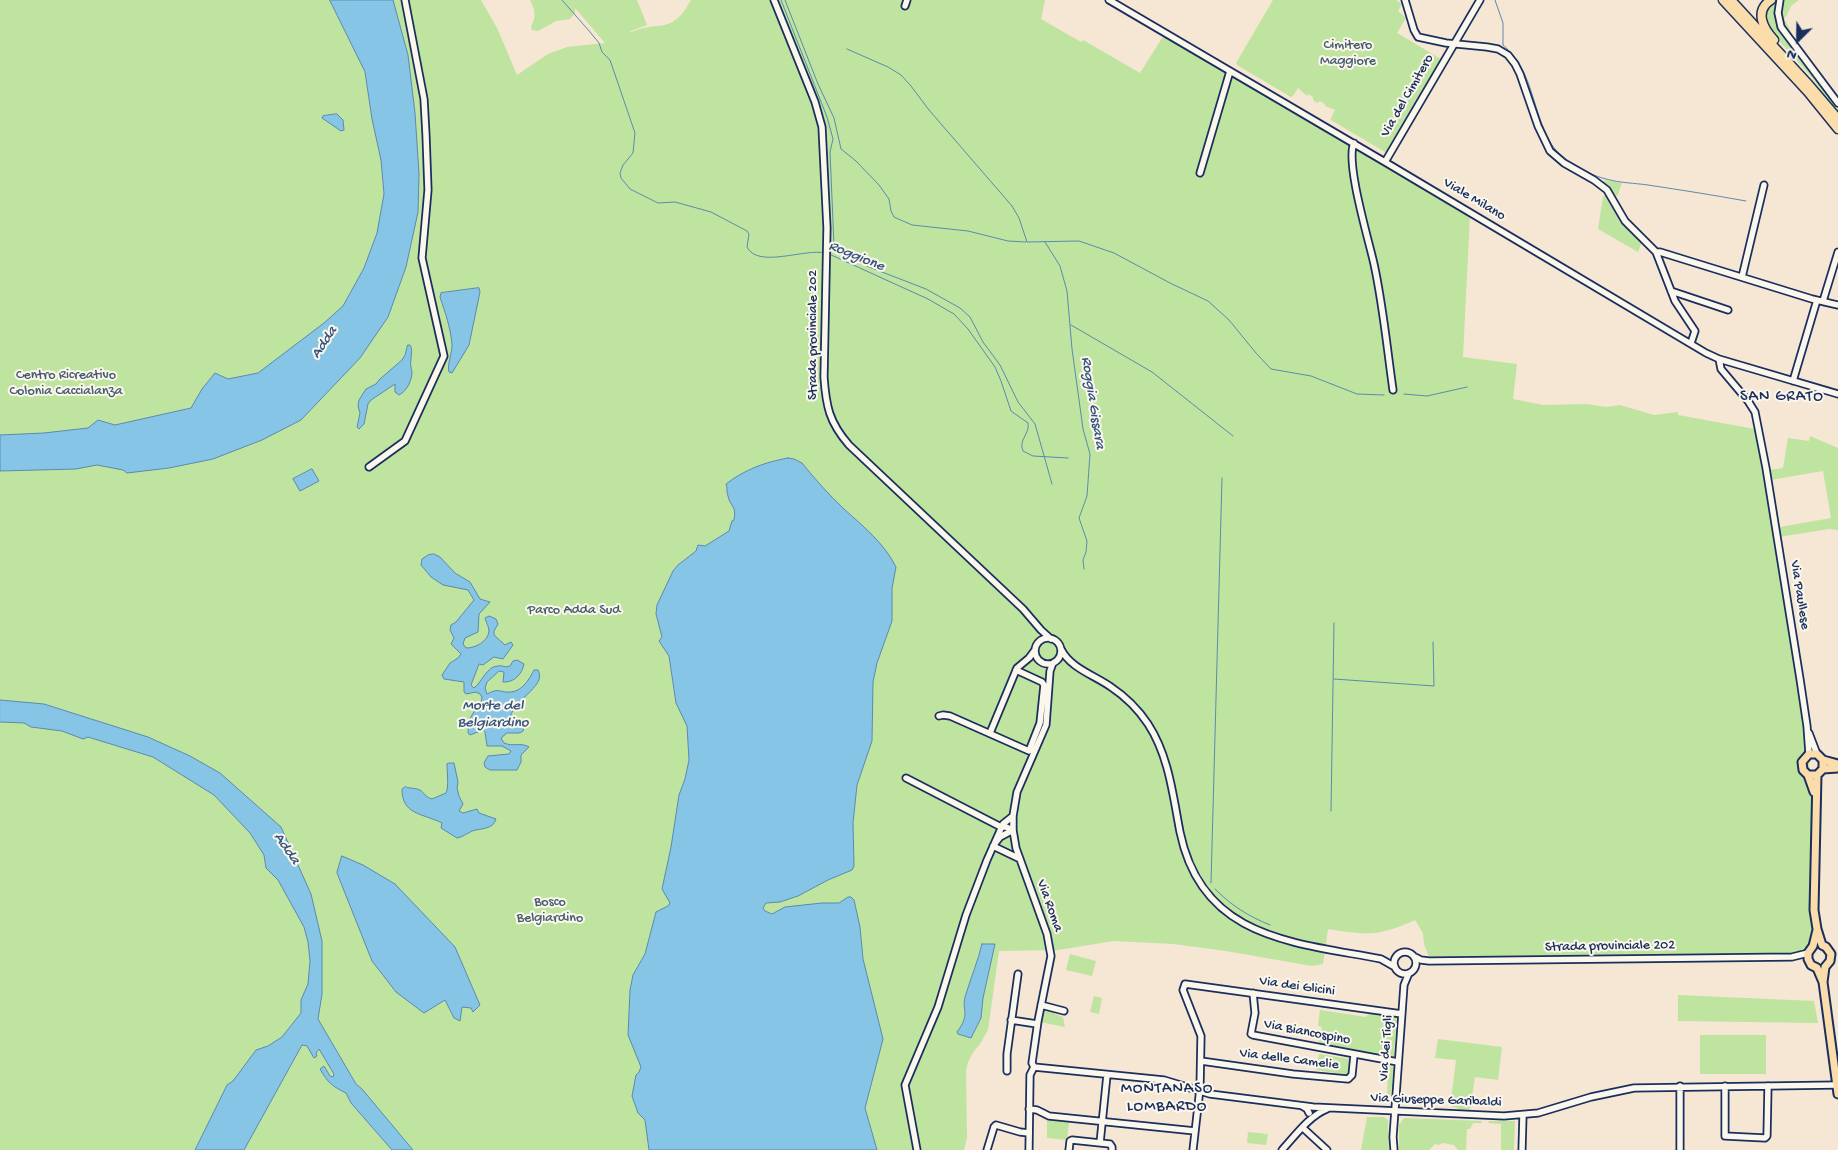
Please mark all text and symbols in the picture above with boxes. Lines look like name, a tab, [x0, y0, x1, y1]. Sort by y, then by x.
north arrow	[1773, 15, 1823, 65]
park label: Cimitero Maggiore	[1320, 38, 1376, 70]
text: N	[1784, 45, 1799, 64]
street label: Via del Cimitero	[1378, 52, 1438, 140]
street label: Viale Milano	[1440, 175, 1508, 225]
water label: Roggione	[825, 238, 887, 276]
street label: Strada provinciale 202	[806, 270, 822, 400]
water label: Adda	[308, 324, 342, 362]
water label: Roggia Gissara	[1076, 355, 1108, 451]
park label: Centro Ricreativo Colonia Caccialanza	[9, 368, 123, 401]
district label: SAN GRATO	[1739, 388, 1825, 408]
street label: Via Paullese	[1785, 559, 1813, 631]
park label: Parco Adda Sud	[528, 603, 620, 619]
water label: Morte del Belgiardino	[457, 698, 529, 733]
water label: Adda	[269, 830, 303, 868]
street label: Via Roma	[1032, 878, 1066, 934]
park label: Bosco Belgiardino	[517, 895, 583, 928]
street label: Strada provinciale 202	[1545, 937, 1675, 957]
street label: Via dei Glicini	[1258, 973, 1336, 1001]
street label: Via dei Tigli	[1376, 1014, 1398, 1082]
street label: Via Biancospino	[1262, 1016, 1352, 1050]
street label: Via delle Camelie	[1238, 1046, 1340, 1074]
district label: MONTANASO LOMBARDO	[1120, 1080, 1214, 1118]
street label: Via Giuseppe Garibaldi	[1370, 1090, 1502, 1112]

